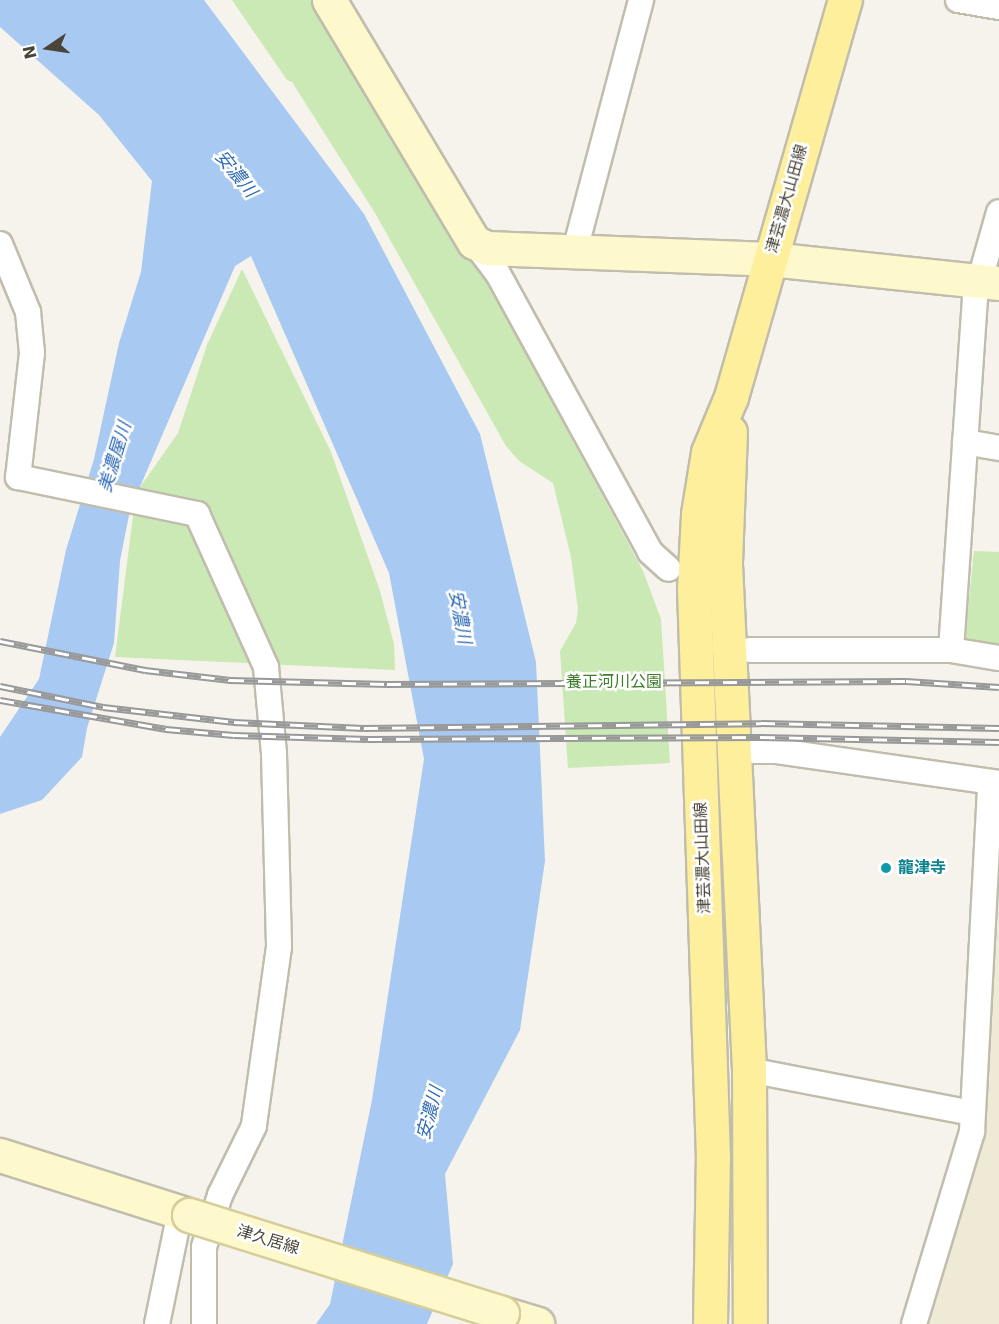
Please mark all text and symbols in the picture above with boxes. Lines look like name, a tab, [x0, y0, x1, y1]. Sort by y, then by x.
north arrow	[18, 18, 78, 78]
text: N	[19, 44, 41, 61]
street label: 津芸濃大山田線	[762, 143, 812, 255]
water label: 安濃川	[211, 146, 261, 202]
water label: 美濃屋川	[94, 419, 136, 495]
water label: 安濃川	[445, 589, 475, 645]
park label: 養正河川公園	[566, 672, 662, 692]
street label: 津芸濃大山田線	[691, 802, 715, 914]
place label: 龍津寺	[898, 858, 946, 878]
marker: 龍津寺	[879, 861, 893, 875]
water label: 安濃川	[413, 1084, 447, 1142]
street label: 津久居線	[235, 1221, 301, 1259]

